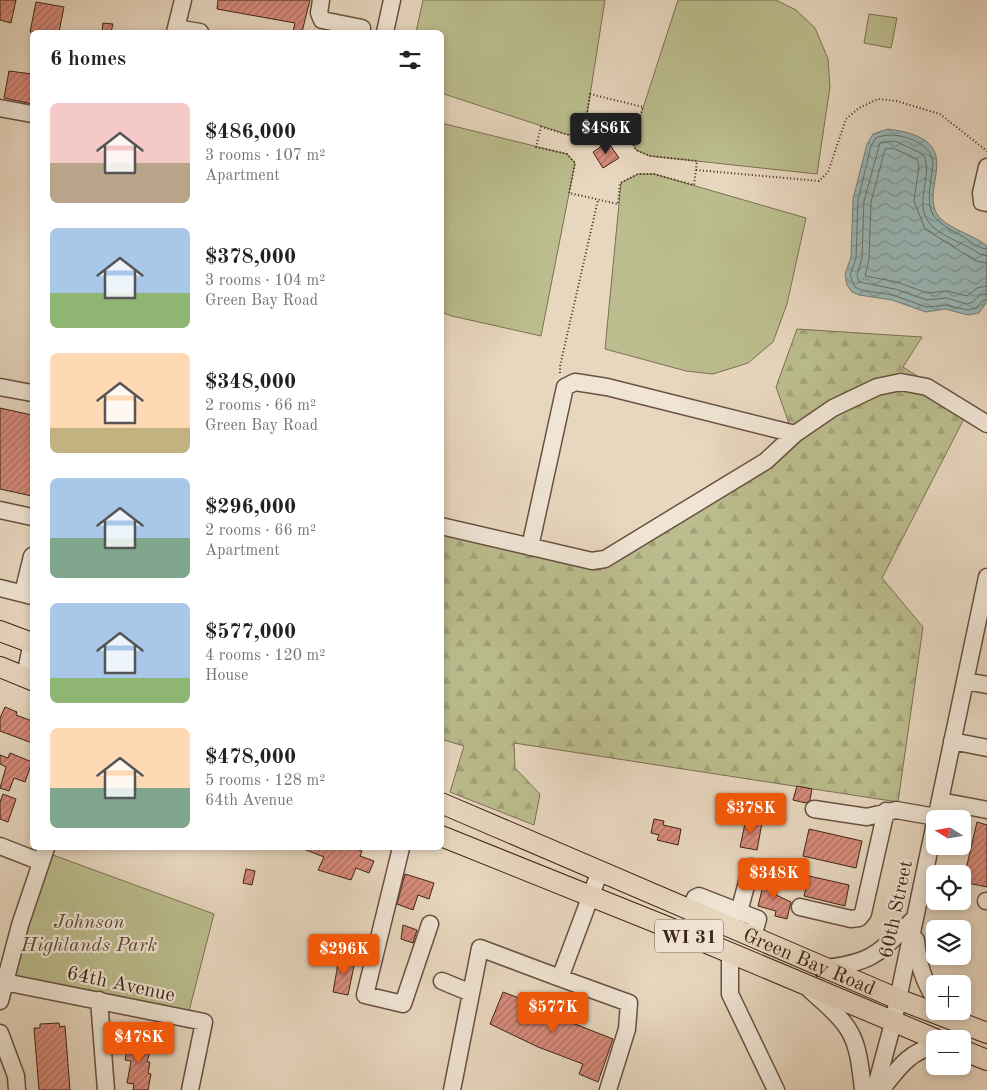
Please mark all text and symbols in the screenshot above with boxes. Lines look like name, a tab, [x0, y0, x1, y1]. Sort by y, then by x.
icon: filters	[396, 46, 424, 74]
text: 6 homes	[50, 49, 126, 70]
pin: $486K	[571, 112, 641, 155]
text: $486K	[581, 121, 631, 137]
text: $486,000	[205, 122, 296, 143]
icon: home	[90, 123, 150, 183]
text: 3 rooms · 107 m²	[205, 148, 325, 164]
text: Apartment	[205, 168, 280, 184]
text: $378,000	[205, 247, 296, 268]
icon: home	[90, 248, 150, 308]
text: 3 rooms · 104 m²	[205, 273, 325, 289]
text: Green Bay Road	[205, 293, 318, 309]
text: $348,000	[205, 372, 296, 393]
icon: home	[90, 373, 150, 433]
text: 2 rooms · 66 m²	[205, 398, 316, 414]
text: Green Bay Road	[205, 418, 318, 434]
text: $296,000	[205, 497, 296, 518]
icon: home	[90, 498, 150, 558]
text: 2 rooms · 66 m²	[205, 523, 316, 539]
text: Apartment	[205, 543, 280, 559]
text: $577,000	[205, 622, 296, 643]
icon: home	[90, 623, 150, 683]
text: 4 rooms · 120 m²	[205, 648, 325, 664]
text: House	[205, 668, 248, 684]
text: $478,000	[205, 747, 296, 768]
icon: home	[90, 748, 150, 808]
text: 5 rooms · 128 m²	[205, 773, 325, 789]
pin: $378K	[716, 792, 786, 835]
text: 64th Avenue	[205, 793, 293, 809]
text: $378K	[726, 801, 776, 817]
north arrow	[926, 810, 971, 855]
map controls	[926, 810, 971, 1075]
pin: $348K	[739, 858, 809, 900]
street label: 60th Street	[877, 859, 917, 960]
button: locate	[926, 865, 971, 910]
text: $348K	[749, 866, 799, 882]
park label: Johnson Highlands Park	[20, 913, 157, 956]
road number: WI 31	[655, 919, 723, 952]
button: layers	[926, 920, 971, 965]
street label: Green Bay Road	[740, 926, 878, 1000]
pin: $296K	[309, 934, 379, 976]
text: $296K	[319, 942, 369, 958]
street label: 64th Avenue	[65, 964, 177, 1006]
button: +	[926, 975, 971, 1020]
pin: $577K	[518, 992, 588, 1034]
text: $577K	[528, 1000, 578, 1016]
pin: $478K	[104, 1022, 174, 1064]
text: $478K	[114, 1030, 164, 1046]
button: −	[926, 1030, 971, 1075]

